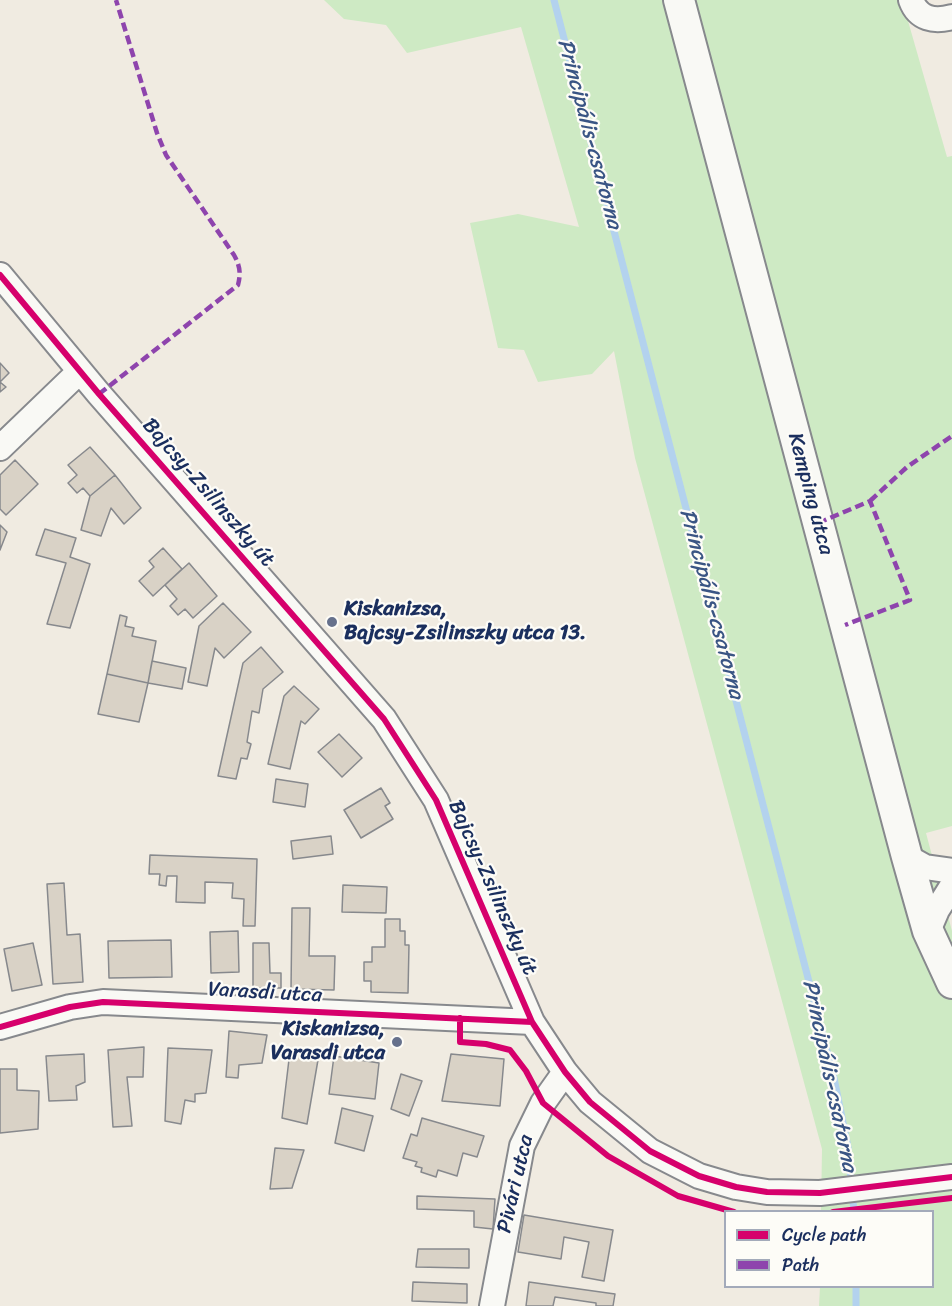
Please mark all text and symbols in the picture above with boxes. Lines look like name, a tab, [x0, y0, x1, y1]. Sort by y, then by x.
water label: Principális-csatorna	[551, 36, 627, 232]
street label: Bajcsy-Zsilinszky út	[137, 413, 279, 573]
street label: Kemping utca	[782, 430, 838, 558]
water label: Principális-csatorna	[673, 506, 749, 702]
place label: Kiskanizsa, Bajcsy-Zsilinszky utca 13.	[344, 597, 586, 647]
marker: Kiskanizsa, Bajcsy-Zsilinszky utca 13.	[325, 615, 339, 629]
street label: Bajcsy-Zsilinszky út	[442, 797, 542, 979]
street label: Varasdi utca	[207, 977, 323, 1009]
water label: Principális-csatorna	[796, 978, 862, 1174]
place label: Kiskanizsa, Varasdi utca	[271, 1017, 385, 1067]
marker: Kiskanizsa, Varasdi utca	[390, 1035, 404, 1049]
street label: Pivári utca	[492, 1132, 540, 1236]
legend	[724, 1210, 934, 1288]
text: Cycle path	[782, 1219, 866, 1251]
text: Path	[782, 1249, 819, 1281]

